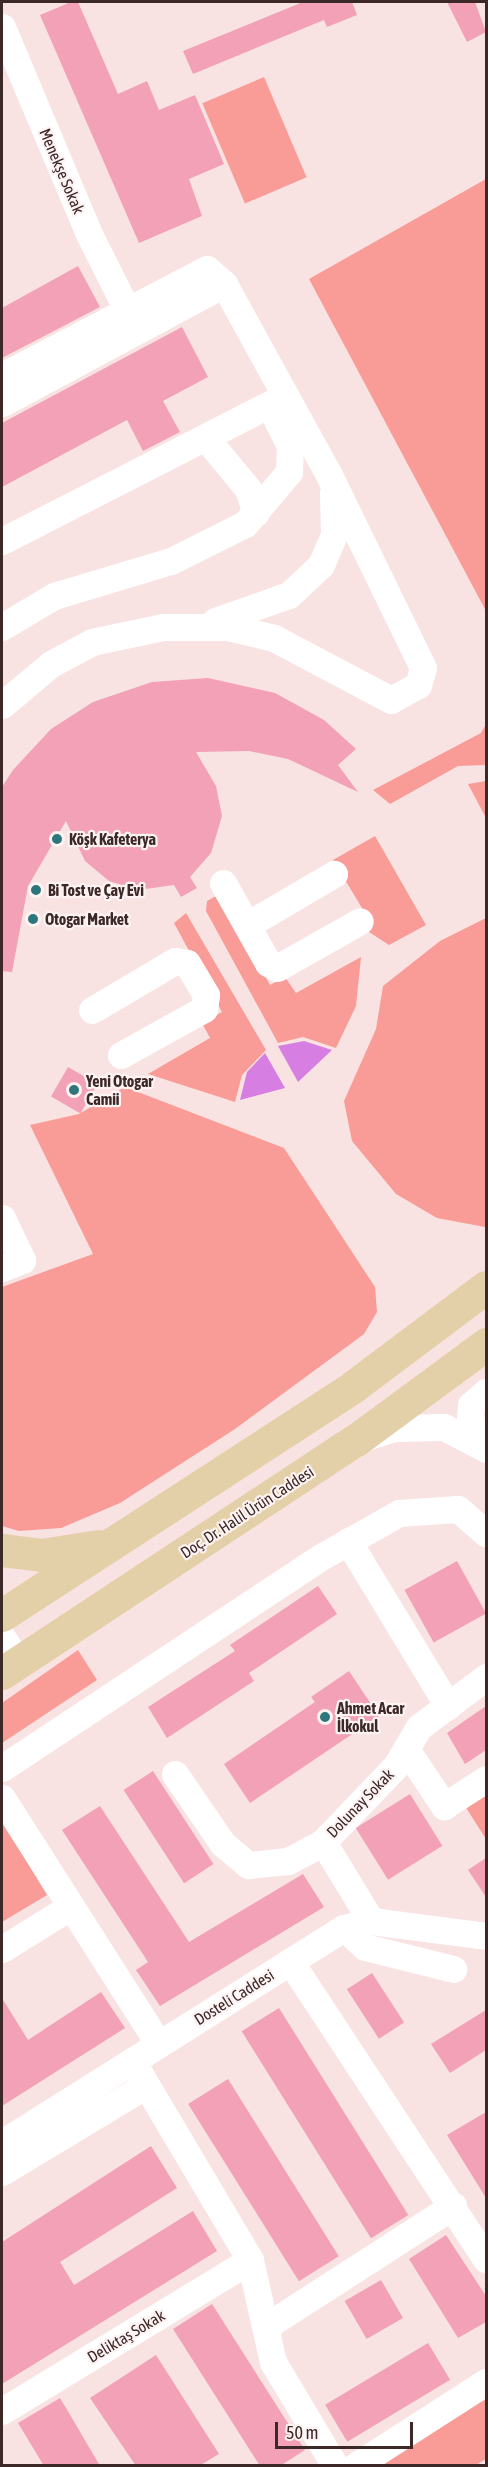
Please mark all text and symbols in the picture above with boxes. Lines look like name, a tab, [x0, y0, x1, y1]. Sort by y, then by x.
street label: Menekşe Sokak	[35, 125, 89, 217]
place label: Köşk Kafeterya	[69, 829, 156, 849]
marker: Köşk Kafeterya	[50, 832, 64, 846]
place label: Bi Tost ve Çay Evi	[48, 880, 144, 900]
marker: Bi Tost ve Çay Evi	[29, 883, 43, 897]
place label: Otogar Market	[45, 909, 129, 929]
marker: Otogar Market	[26, 912, 40, 926]
place label: Yeni Otogar Camii	[86, 1071, 153, 1109]
marker: Yeni Otogar Camii	[67, 1083, 81, 1097]
street label: Doç. Dr. Halil Ürün Caddesi	[177, 1462, 317, 1562]
place label: Ahmet Acar İlkokul	[337, 1698, 404, 1736]
marker: Ahmet Acar İlkokul	[318, 1710, 332, 1724]
street label: Dolunay Sokak	[322, 1765, 398, 1841]
street label: Dosteli Caddesi	[191, 1965, 277, 2029]
street label: Deliktaş Sokak	[84, 2305, 168, 2367]
scale bar	[278, 2410, 416, 2448]
text: 50 m	[286, 2422, 318, 2443]

